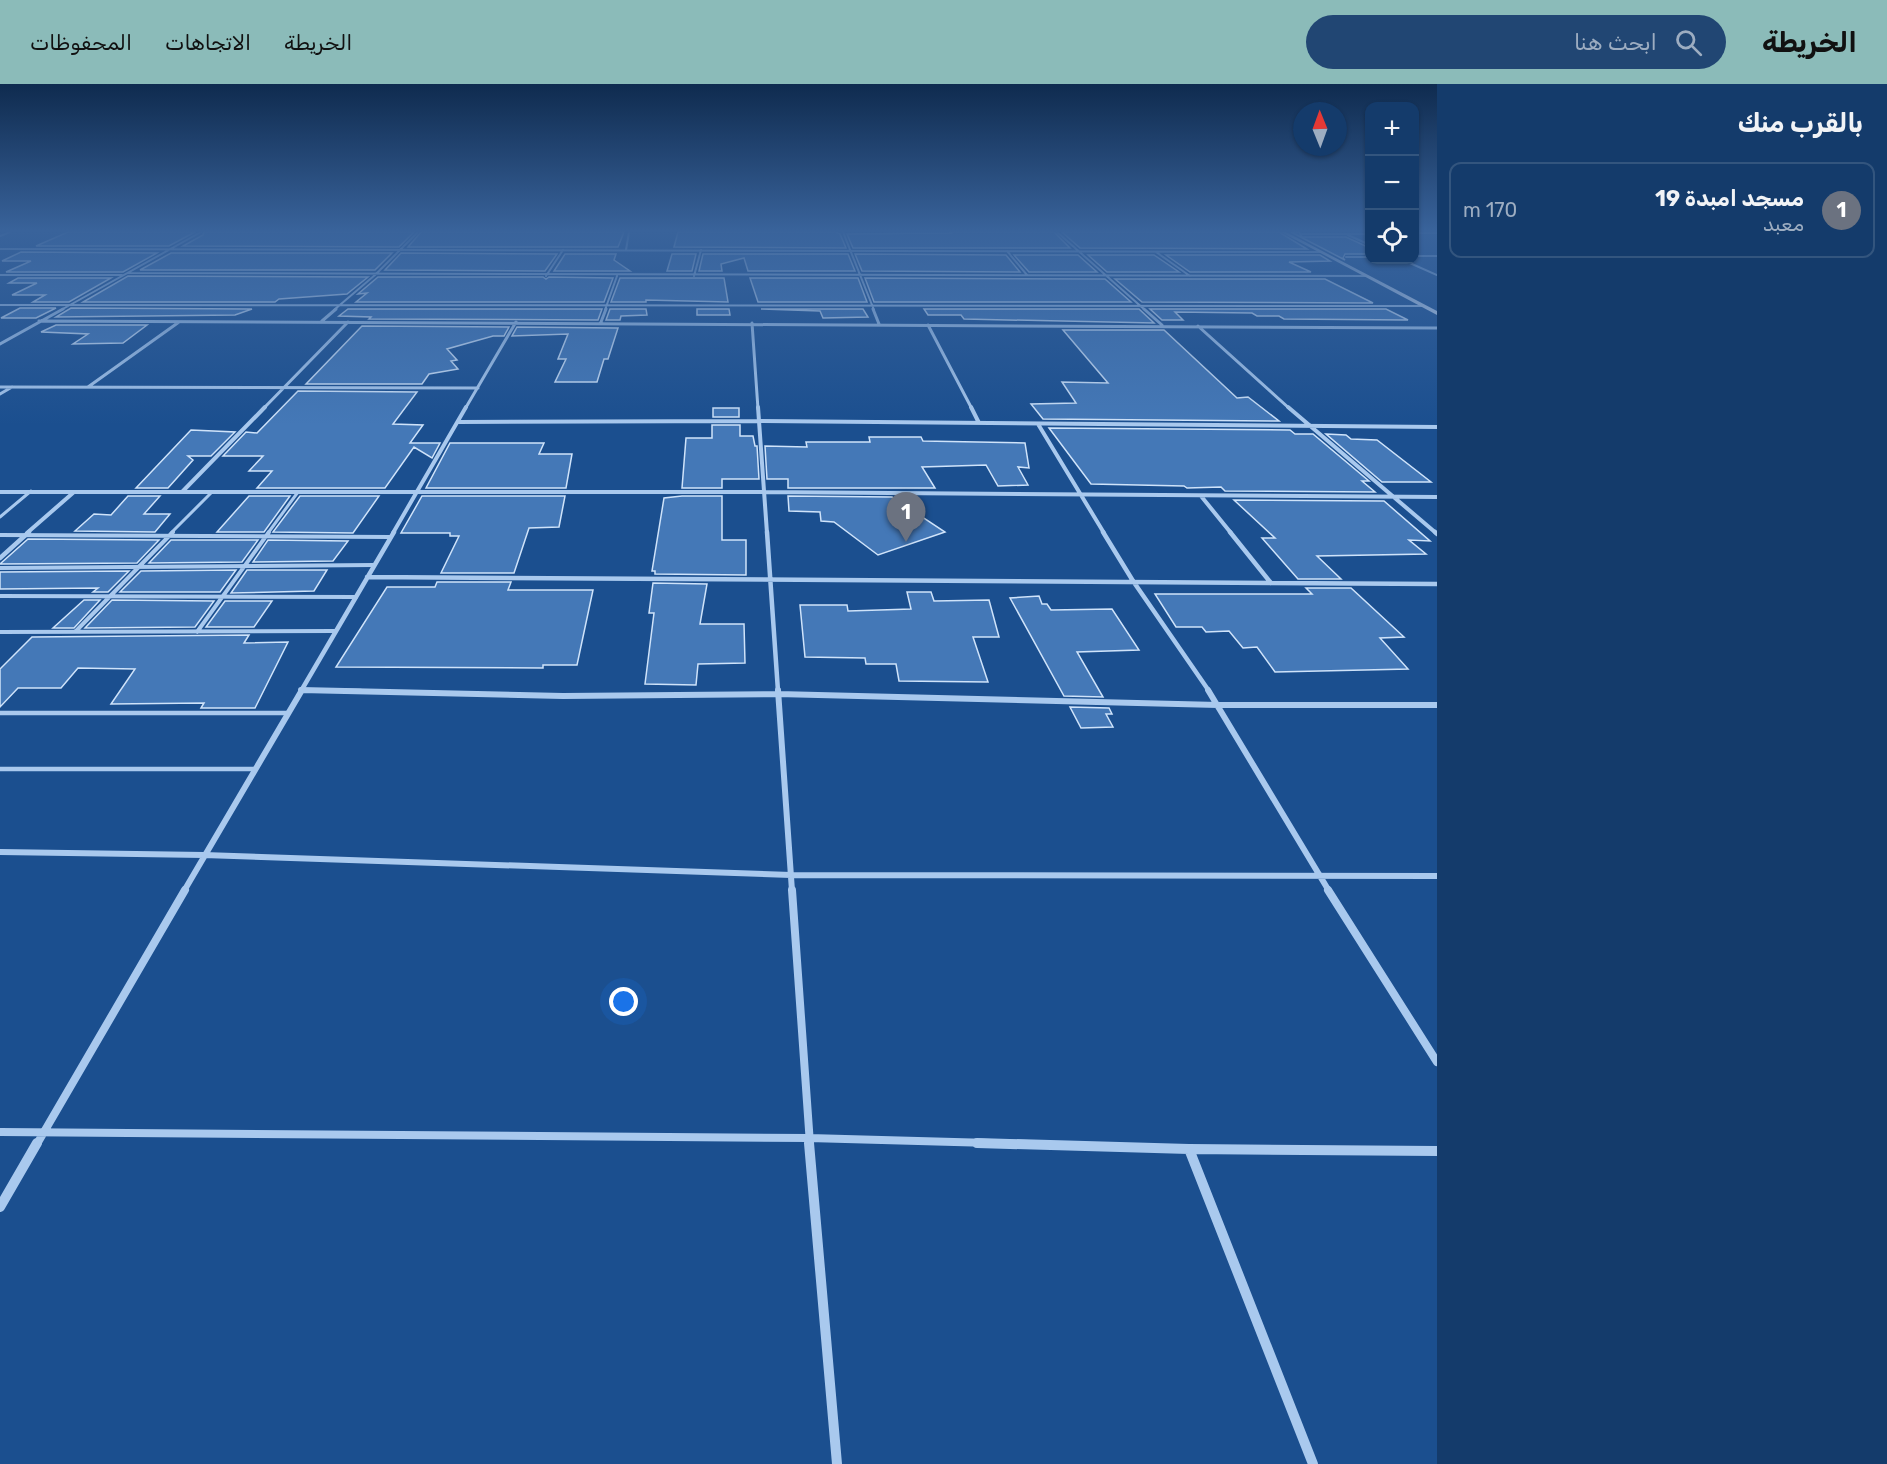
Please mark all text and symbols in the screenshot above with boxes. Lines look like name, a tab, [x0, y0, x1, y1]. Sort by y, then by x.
search box	[1306, 15, 1726, 69]
icon: search	[1672, 26, 1705, 59]
text: الخريطة	[1762, 26, 1857, 59]
text: ابحث هنا	[1574, 29, 1657, 56]
text: المحفوظات	[30, 30, 132, 55]
text: الاتجاهات	[165, 30, 251, 55]
text: الخريطة	[284, 30, 352, 55]
north arrow	[1293, 102, 1347, 156]
map controls	[1365, 102, 1419, 264]
button: +	[1365, 102, 1419, 156]
text: بالقرب منك	[1738, 108, 1863, 139]
button: −	[1365, 156, 1419, 210]
text: مسجد امبدة 19	[1655, 185, 1804, 212]
text: 170 m	[1463, 198, 1517, 222]
text: 1	[1837, 198, 1846, 222]
button: locate	[1365, 210, 1419, 264]
text: معبد	[1763, 212, 1804, 236]
pin: 1	[886, 492, 926, 542]
your location	[609, 987, 638, 1016]

